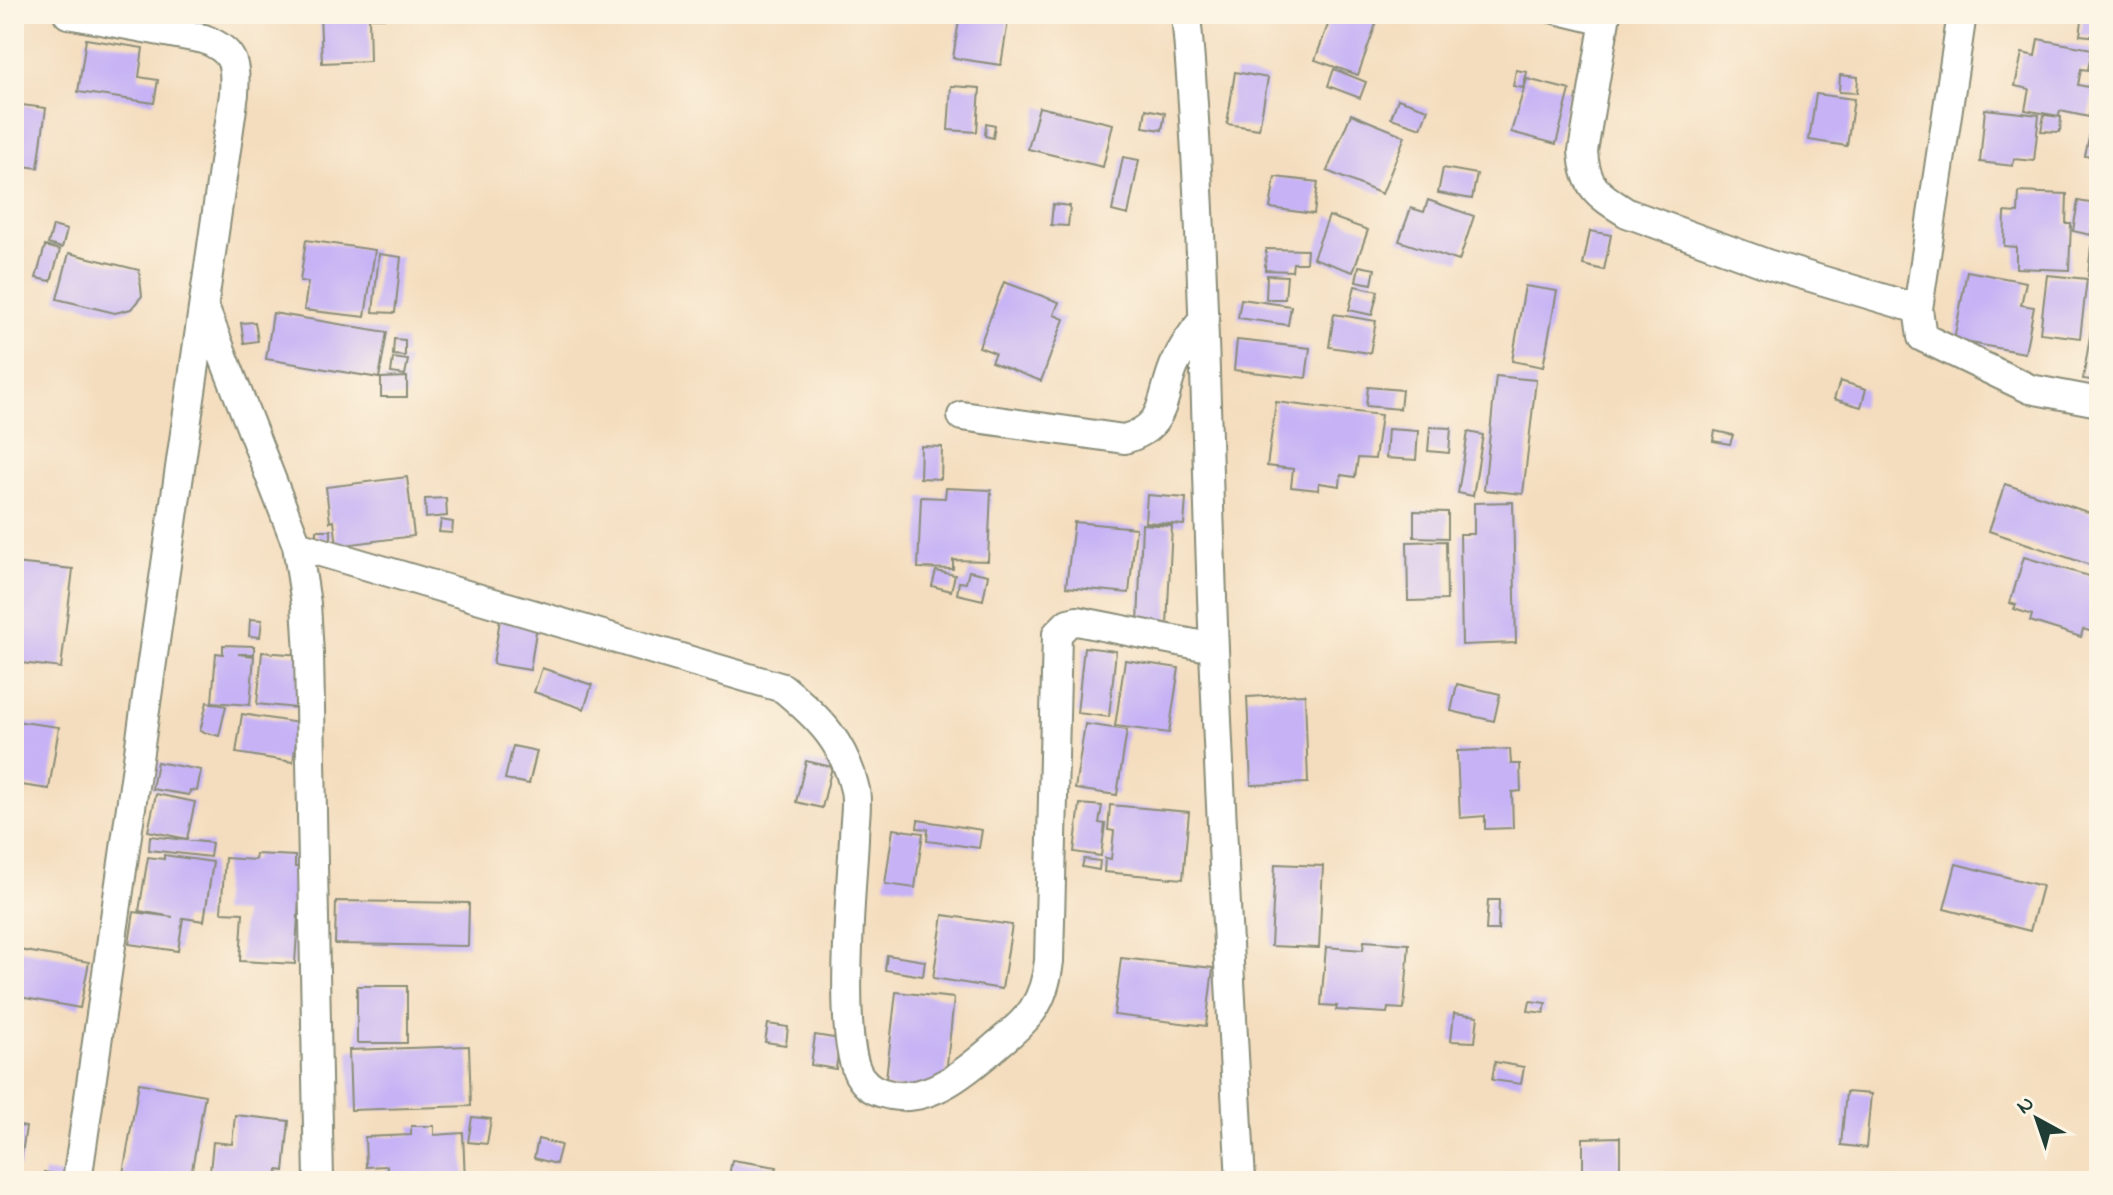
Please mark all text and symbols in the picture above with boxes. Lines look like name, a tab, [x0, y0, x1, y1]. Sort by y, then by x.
north arrow	[1997, 1079, 2077, 1159]
text: N	[2010, 1089, 2042, 1123]

